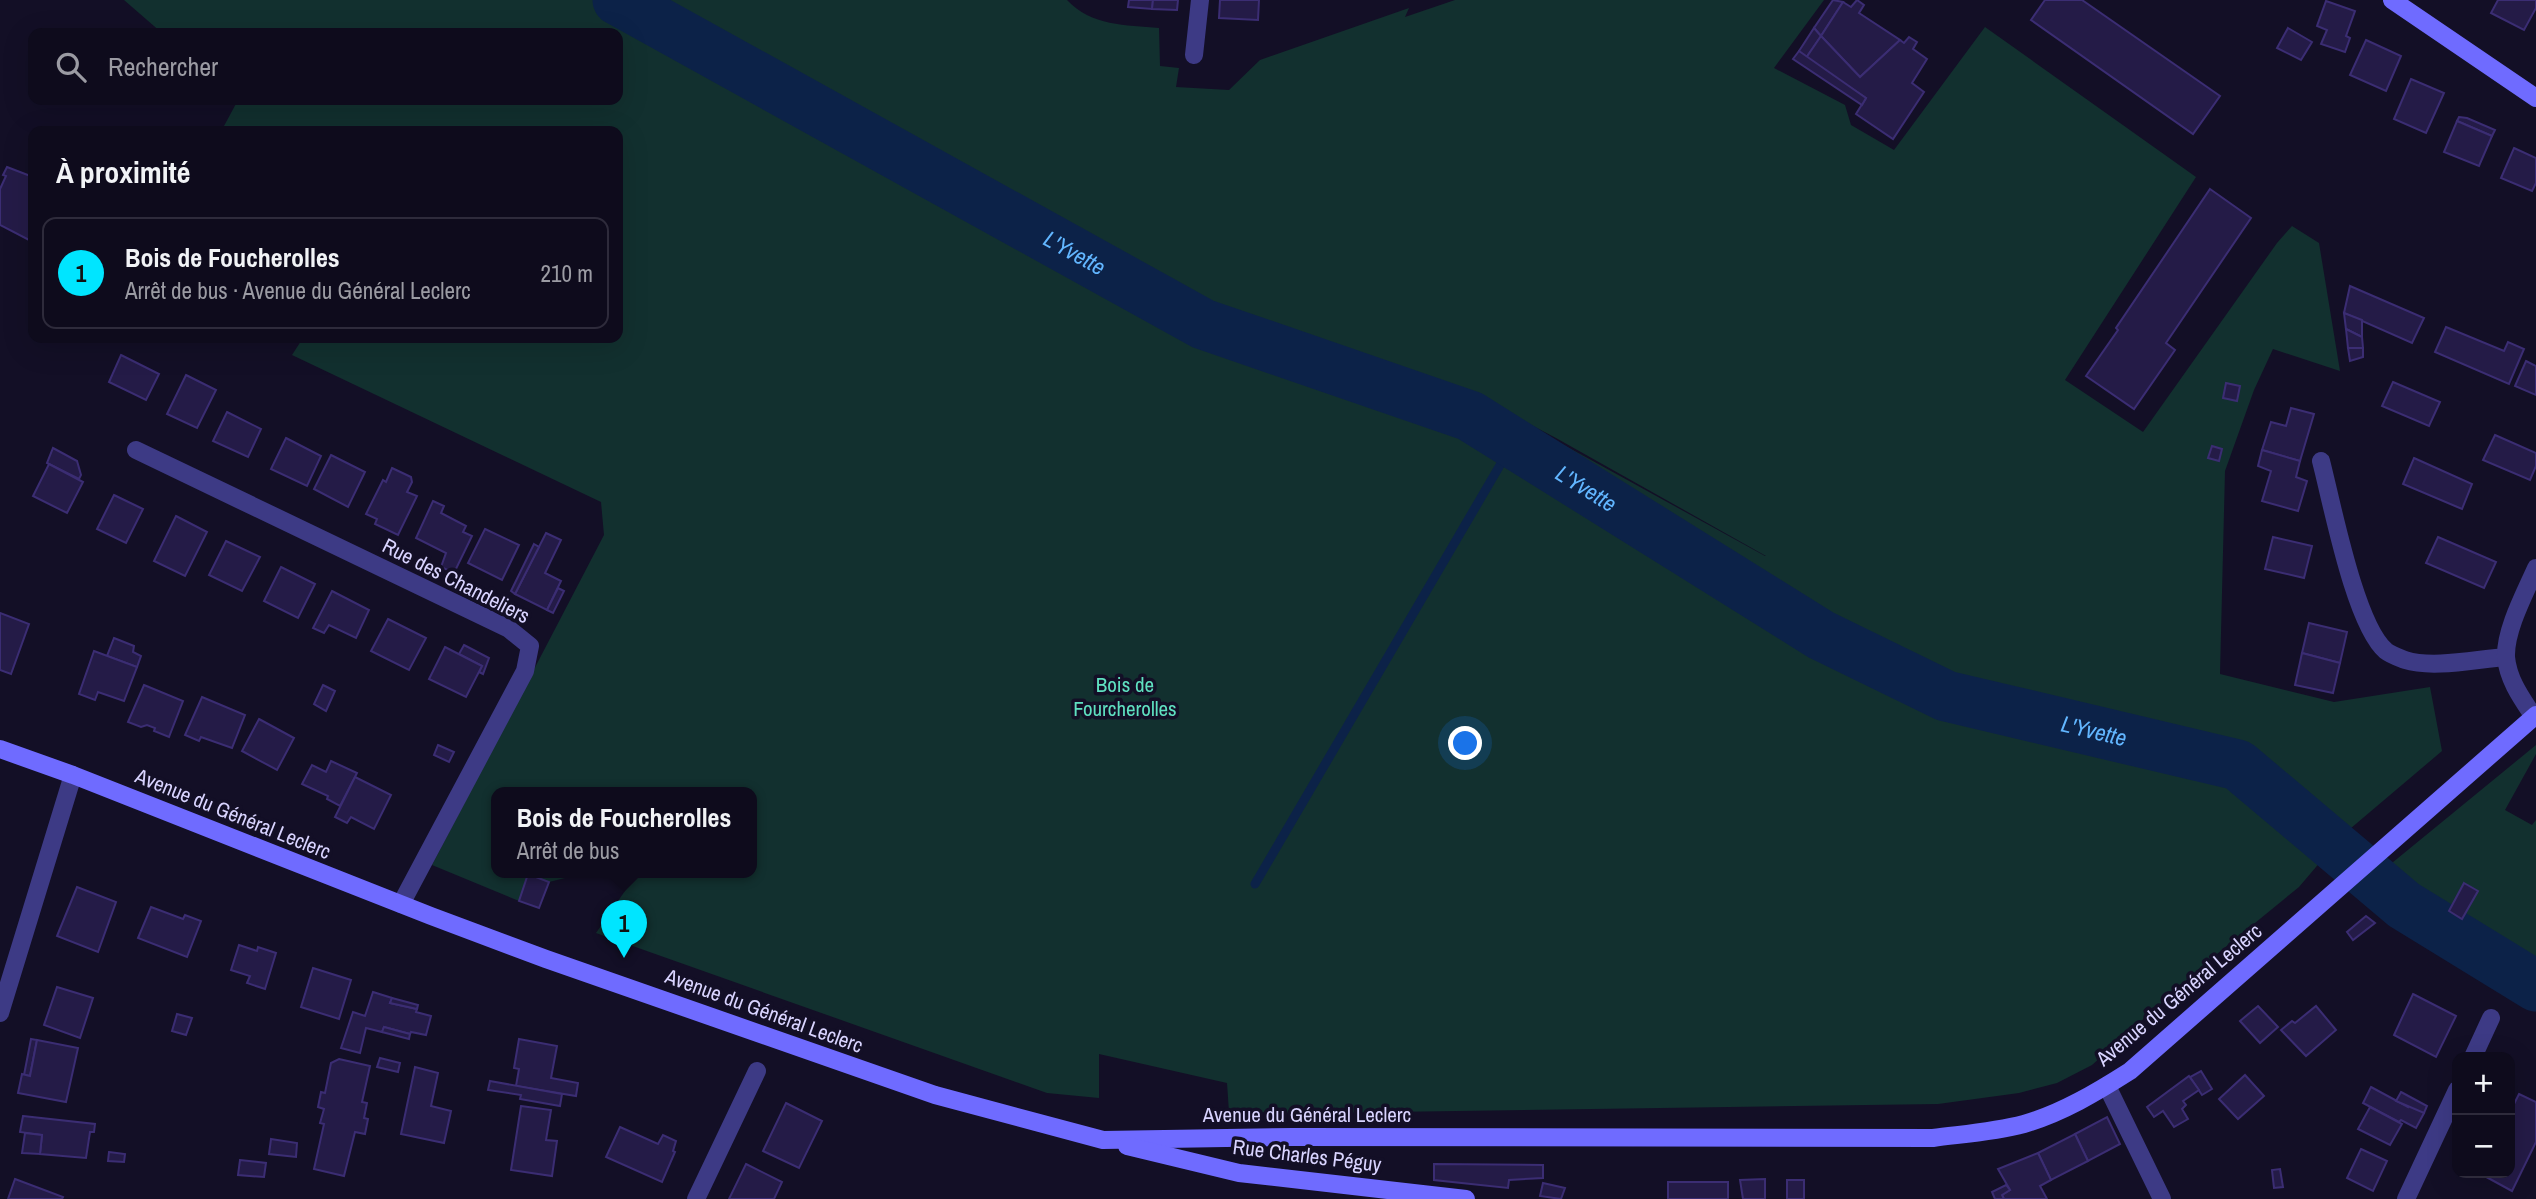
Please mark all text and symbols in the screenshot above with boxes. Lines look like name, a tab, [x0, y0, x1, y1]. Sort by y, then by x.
search box	[28, 28, 623, 105]
icon: search	[52, 48, 90, 86]
text: Rechercher	[108, 49, 218, 84]
text: À proximité	[56, 152, 190, 192]
water label: L'Yvette	[1038, 223, 1111, 282]
text: Bois de Foucherolles	[125, 240, 340, 275]
text: 1	[76, 258, 86, 289]
text: 210 m	[541, 258, 593, 289]
text: Arrêt de bus · Avenue du Général Leclerc	[125, 275, 471, 306]
water label: L'Yvette	[1550, 457, 1623, 519]
street label: Rue des Chandeliers	[378, 531, 535, 630]
park label: Bois de Fourcherolles	[1073, 670, 1177, 723]
water label: L'Yvette	[2058, 708, 2130, 753]
your location	[1448, 726, 1482, 760]
street label: Avenue du Général Leclerc	[130, 761, 335, 866]
popup	[491, 787, 757, 878]
text: Bois de Foucherolles	[517, 800, 731, 835]
text: Arrêt de bus	[517, 835, 619, 866]
pin: 1	[601, 900, 647, 958]
street label: Avenue du Général Leclerc	[2089, 917, 2268, 1073]
street label: Avenue du Général Leclerc	[660, 961, 867, 1060]
map controls	[2452, 1052, 2515, 1178]
button: +	[2452, 1052, 2515, 1115]
street label: Avenue du Général Leclerc	[1202, 1100, 1411, 1129]
button: −	[2452, 1115, 2515, 1178]
street label: Rue Charles Péguy	[1231, 1132, 1383, 1179]

